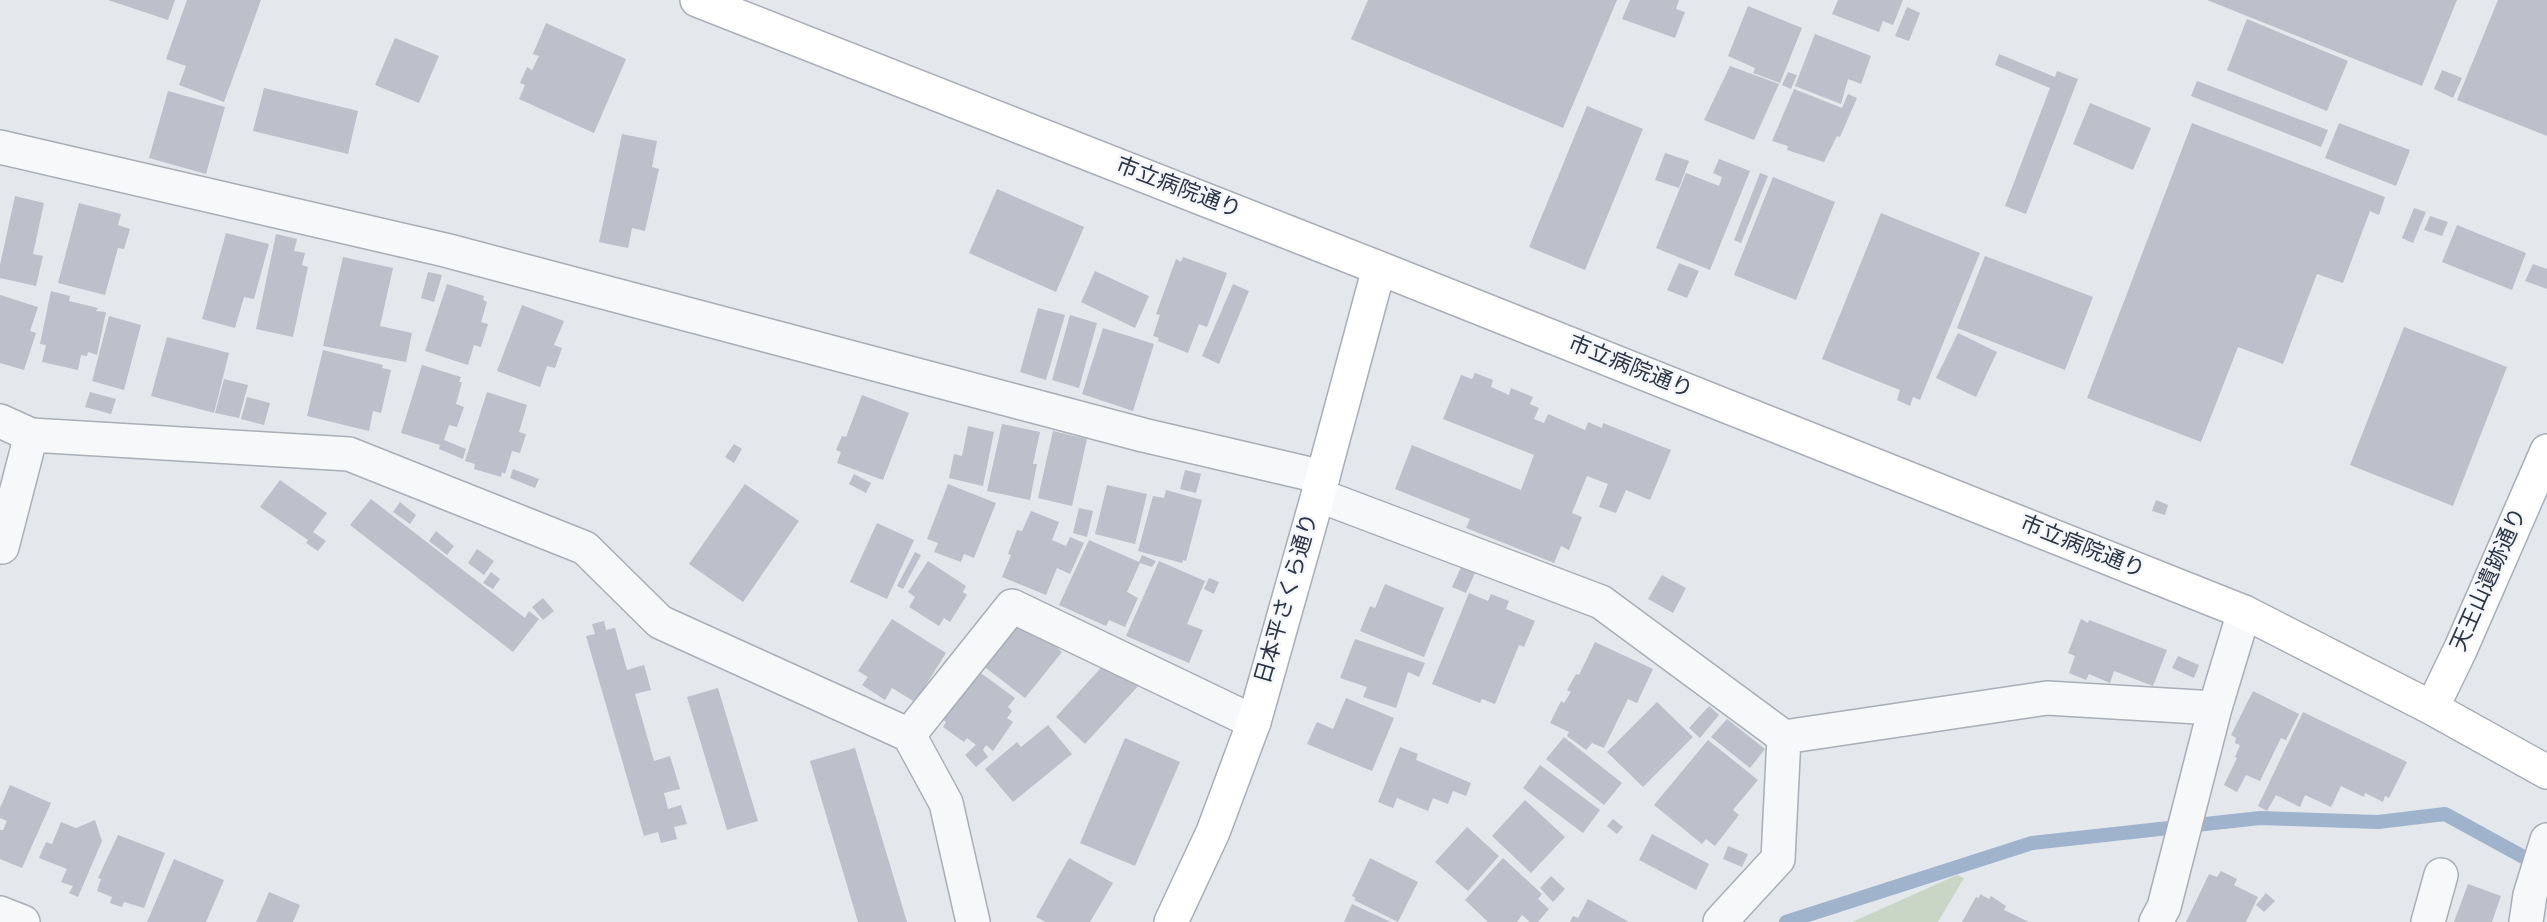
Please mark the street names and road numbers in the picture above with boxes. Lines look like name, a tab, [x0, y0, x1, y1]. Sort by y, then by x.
street label: 市立病院通り	[1112, 153, 1244, 225]
street label: 市立病院通り	[1564, 331, 1696, 405]
street label: 天王山遺跡通り	[2447, 504, 2533, 656]
street label: 日本平さくら通り	[1251, 511, 1325, 687]
street label: 市立病院通り	[2016, 511, 2148, 585]

